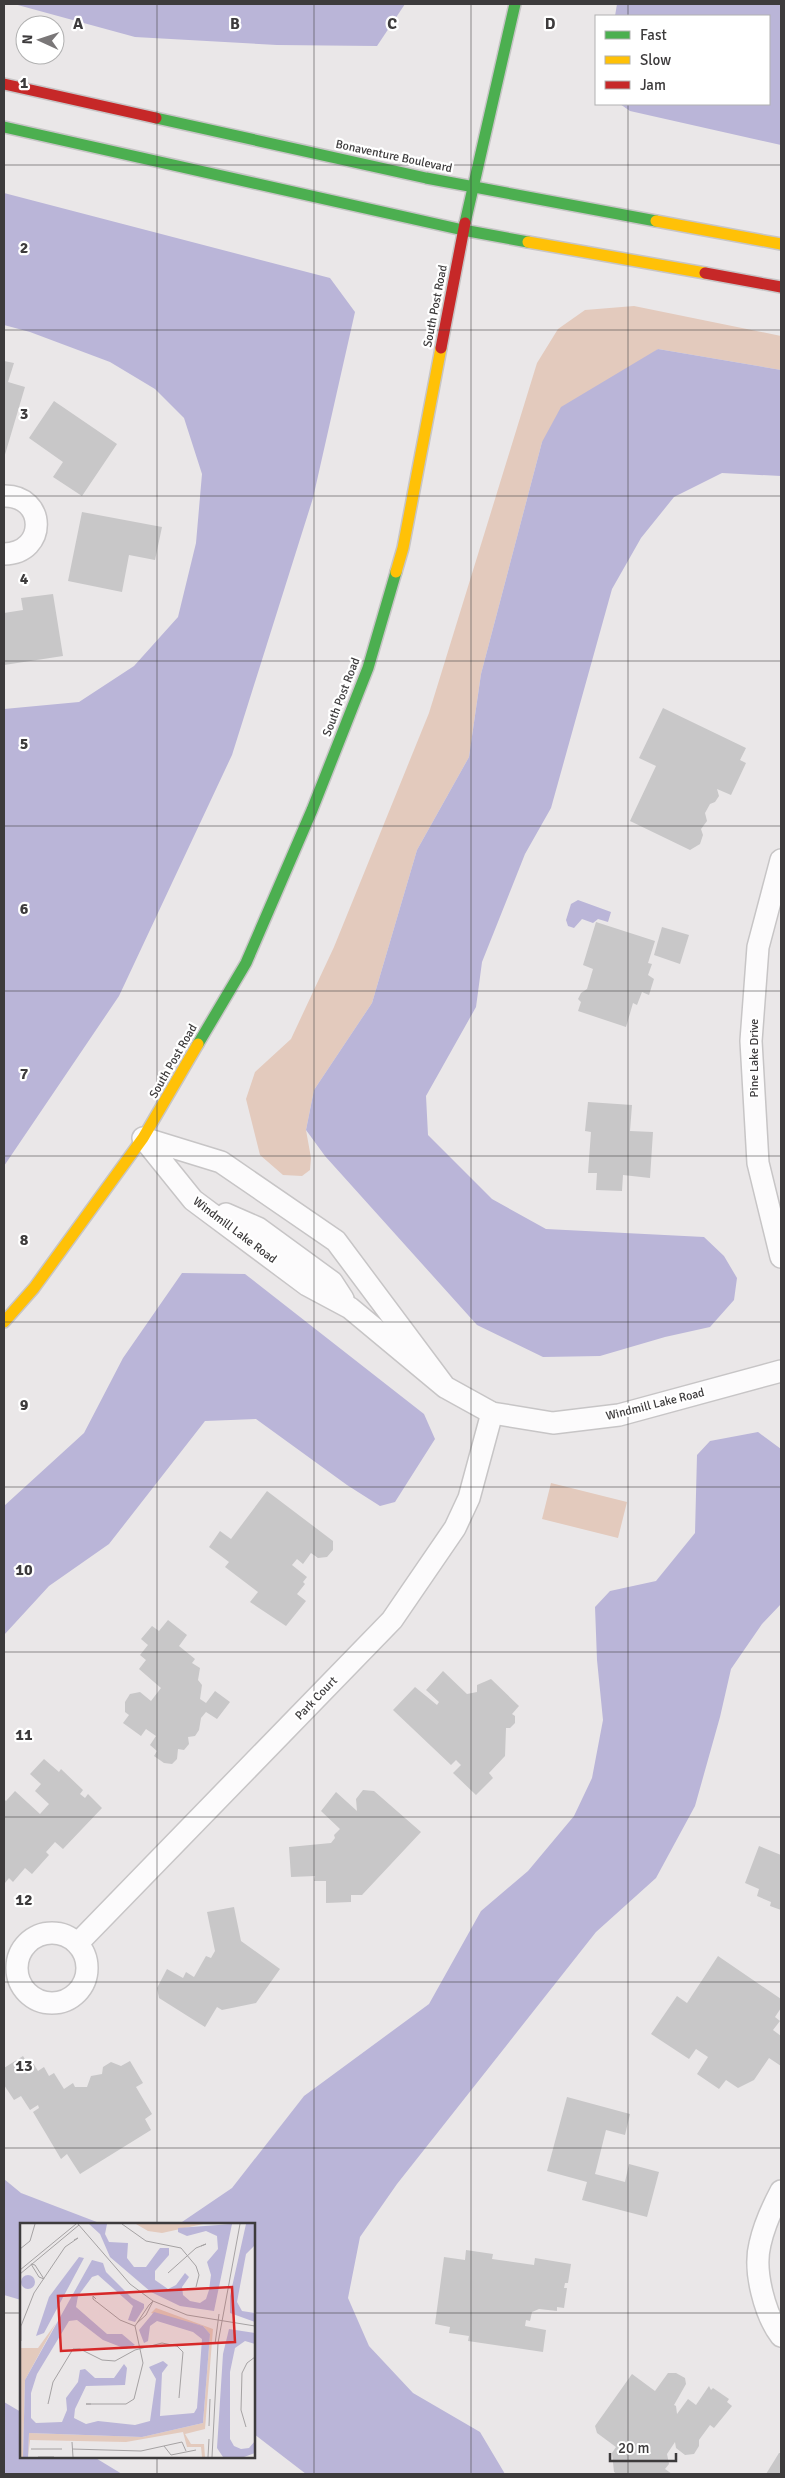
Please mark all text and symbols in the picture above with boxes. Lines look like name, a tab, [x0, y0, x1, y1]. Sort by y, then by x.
text: A	[73, 14, 84, 34]
text: B	[230, 14, 240, 34]
text: C	[387, 14, 397, 34]
text: D	[545, 14, 556, 34]
north arrow	[15, 15, 65, 65]
legend	[595, 15, 770, 105]
text: Fast	[640, 26, 667, 44]
text: N	[19, 34, 36, 45]
text: Slow	[640, 51, 671, 69]
text: 1	[20, 73, 29, 93]
text: Jam	[640, 76, 666, 94]
street label: Bonaventure Boulevard	[334, 137, 454, 176]
text: 2	[20, 238, 28, 258]
street label: South Post Road	[420, 264, 451, 348]
text: 3	[20, 404, 28, 424]
text: 4	[20, 569, 29, 589]
street label: South Post Road	[320, 656, 363, 739]
text: 5	[20, 734, 28, 754]
text: 6	[20, 899, 29, 919]
street label: Pine Lake Drive	[747, 1019, 762, 1097]
street label: South Post Road	[146, 1021, 201, 1101]
text: 7	[20, 1064, 29, 1084]
street label: Windmill Lake Road	[190, 1194, 280, 1267]
text: 8	[20, 1230, 29, 1250]
street label: Windmill Lake Road	[604, 1385, 706, 1424]
text: 9	[20, 1395, 29, 1415]
text: 10	[15, 1560, 33, 1580]
street label: Park Court	[292, 1674, 341, 1723]
text: 11	[15, 1725, 33, 1745]
text: 12	[15, 1890, 33, 1910]
text: 13	[15, 2056, 33, 2076]
inset map	[20, 2223, 255, 2458]
scale bar	[610, 2430, 676, 2462]
text: 20 m	[618, 2439, 649, 2457]

